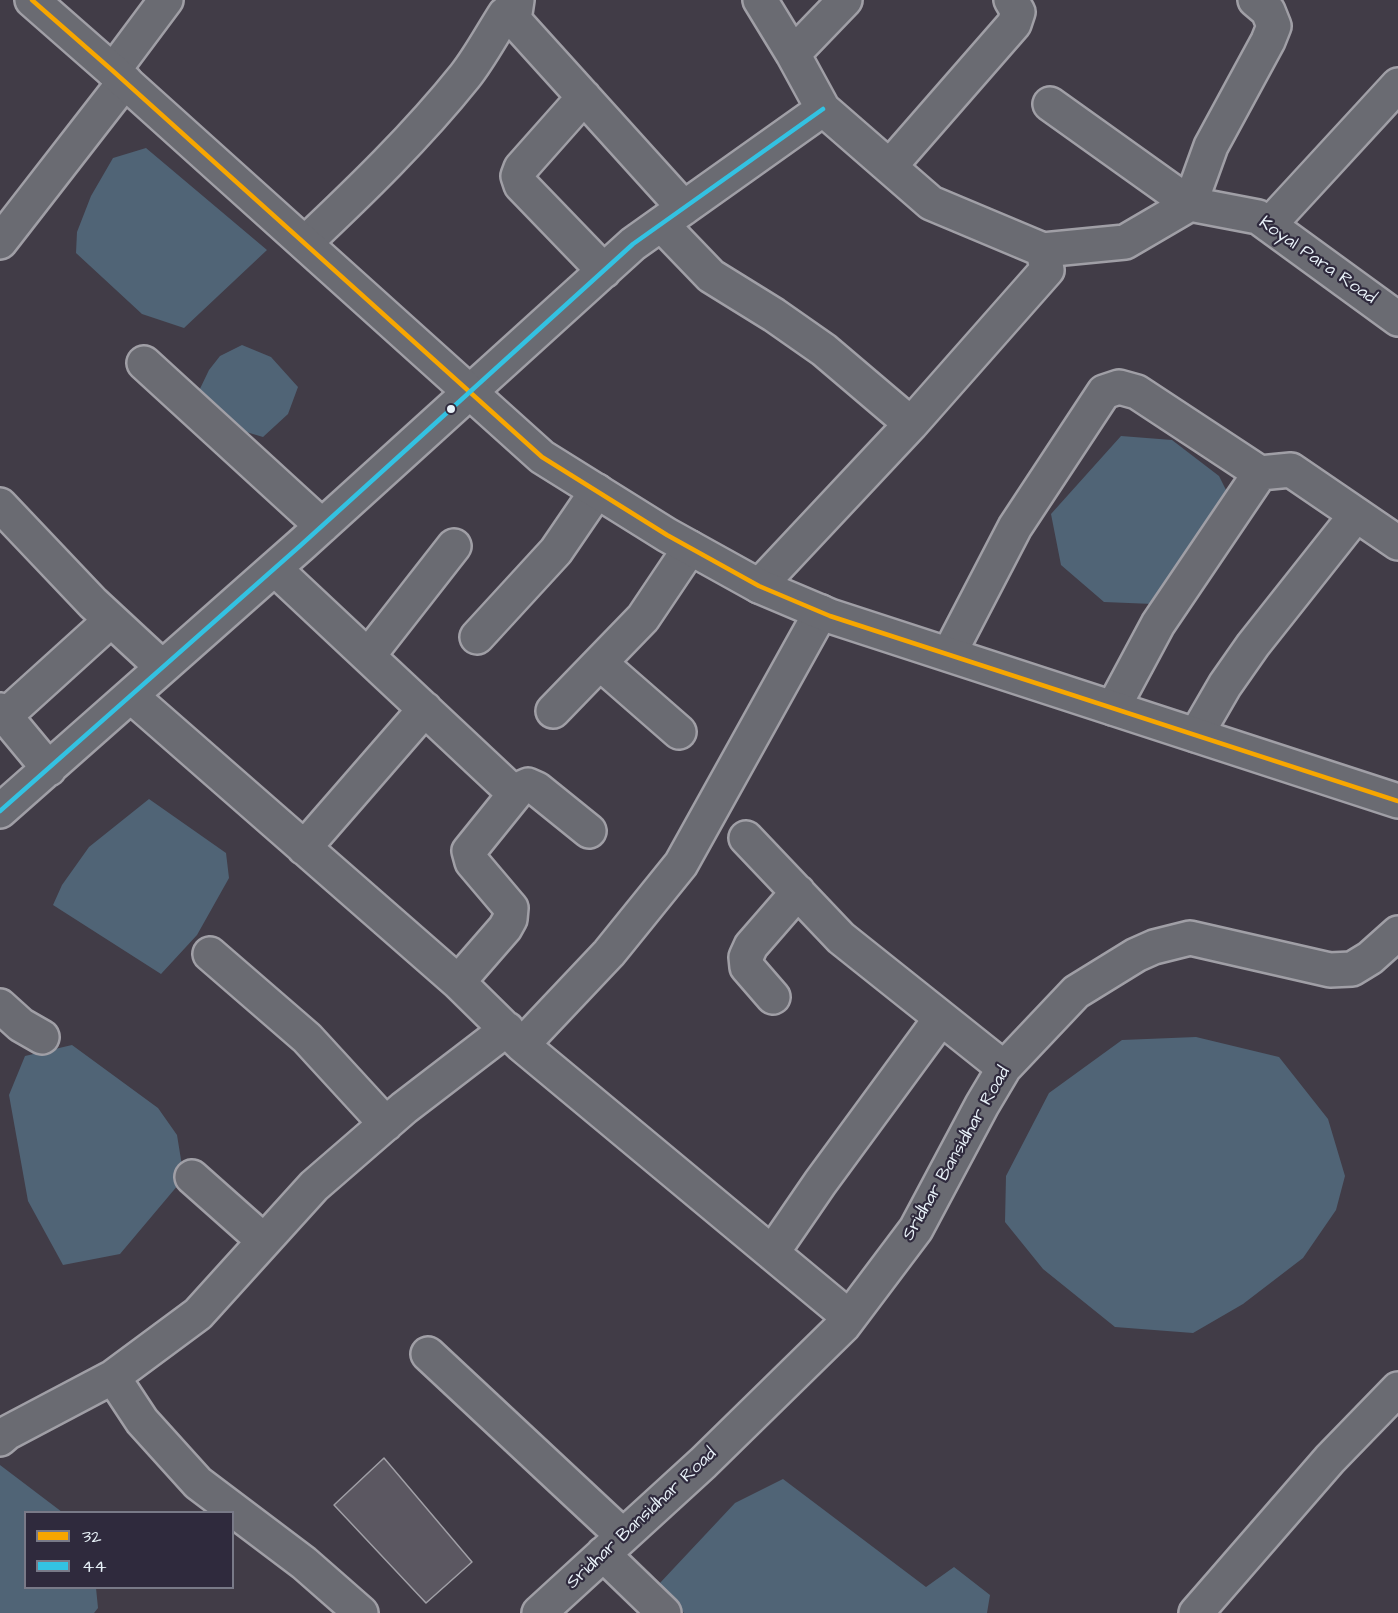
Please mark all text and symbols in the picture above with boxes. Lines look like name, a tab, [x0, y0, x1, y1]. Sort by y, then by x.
street label: Koyal Para Road	[1254, 212, 1380, 310]
unlabelled marker	[445, 403, 457, 415]
street label: Sridhar Bansidhar Road	[898, 1063, 1016, 1245]
street label: Sridhar Bansidhar Road	[563, 1444, 721, 1594]
legend	[24, 1511, 234, 1589]
text: 32	[82, 1524, 101, 1549]
text: 44	[82, 1554, 107, 1579]

